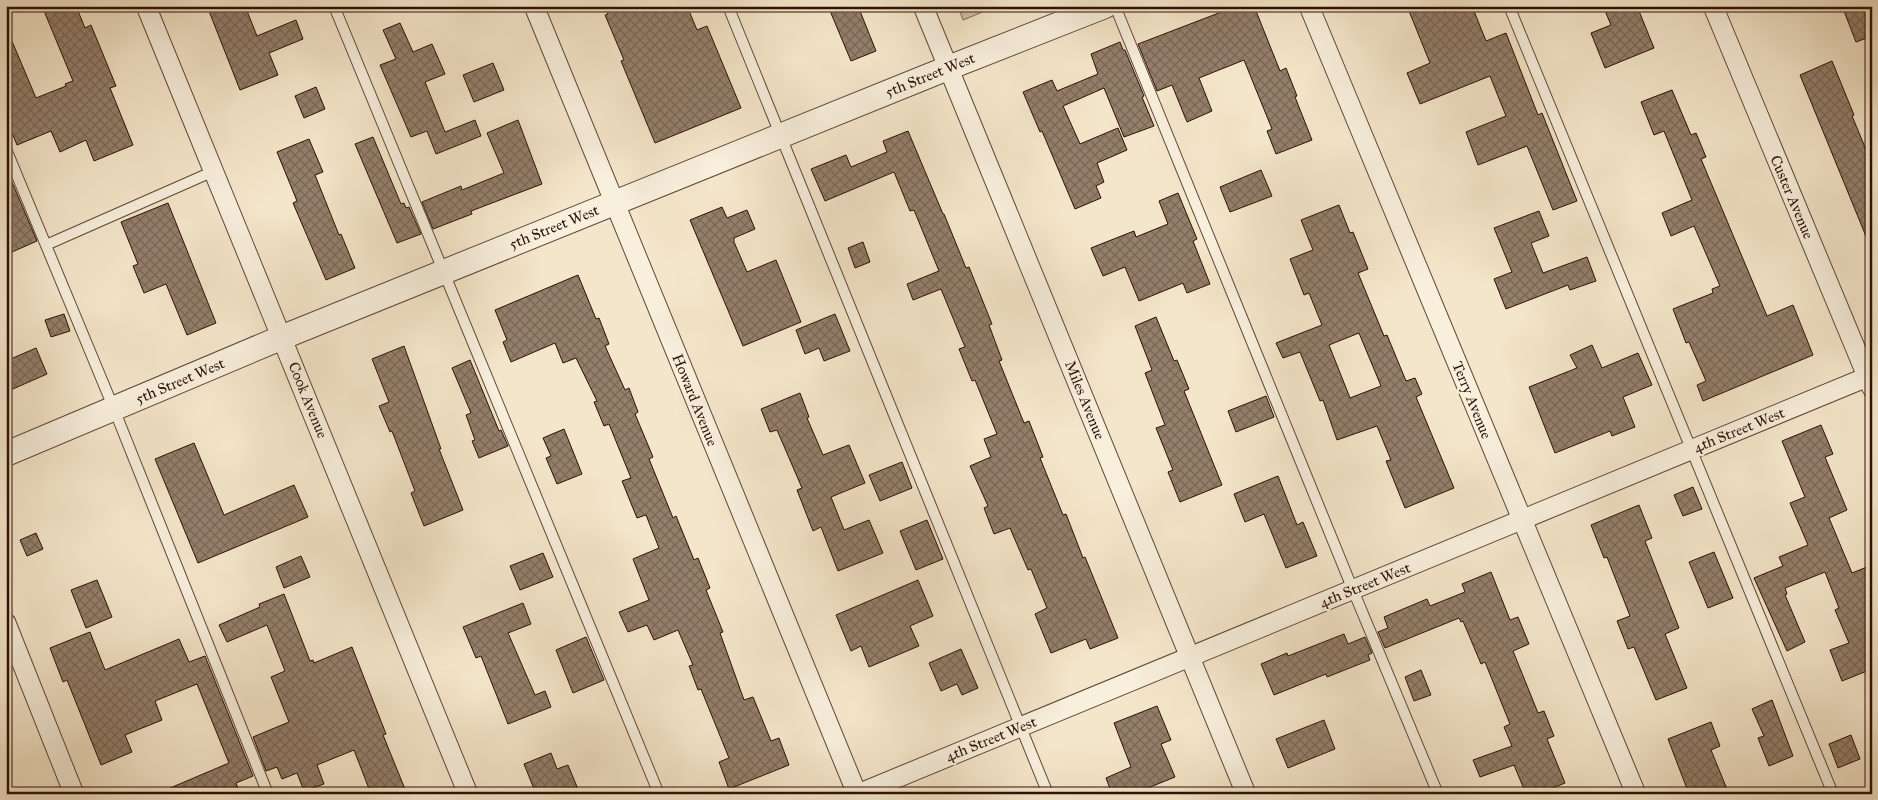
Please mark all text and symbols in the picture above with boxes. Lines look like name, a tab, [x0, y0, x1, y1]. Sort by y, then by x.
street label: 5th Street West	[883, 49, 978, 101]
street label: Custer Avenue	[1766, 152, 1818, 242]
street label: 5th Street West	[507, 201, 602, 253]
street label: Howard Avenue	[668, 351, 722, 449]
street label: 5th Street West	[133, 354, 228, 408]
street label: Miles Avenue	[1061, 358, 1109, 442]
street label: Cook Avenue	[285, 359, 331, 441]
street label: Terry Avenue	[1448, 359, 1496, 441]
street label: 4th Street West	[1691, 403, 1788, 456]
street label: 4th Street West	[1317, 558, 1414, 611]
street label: 4th Street West	[943, 712, 1040, 765]

